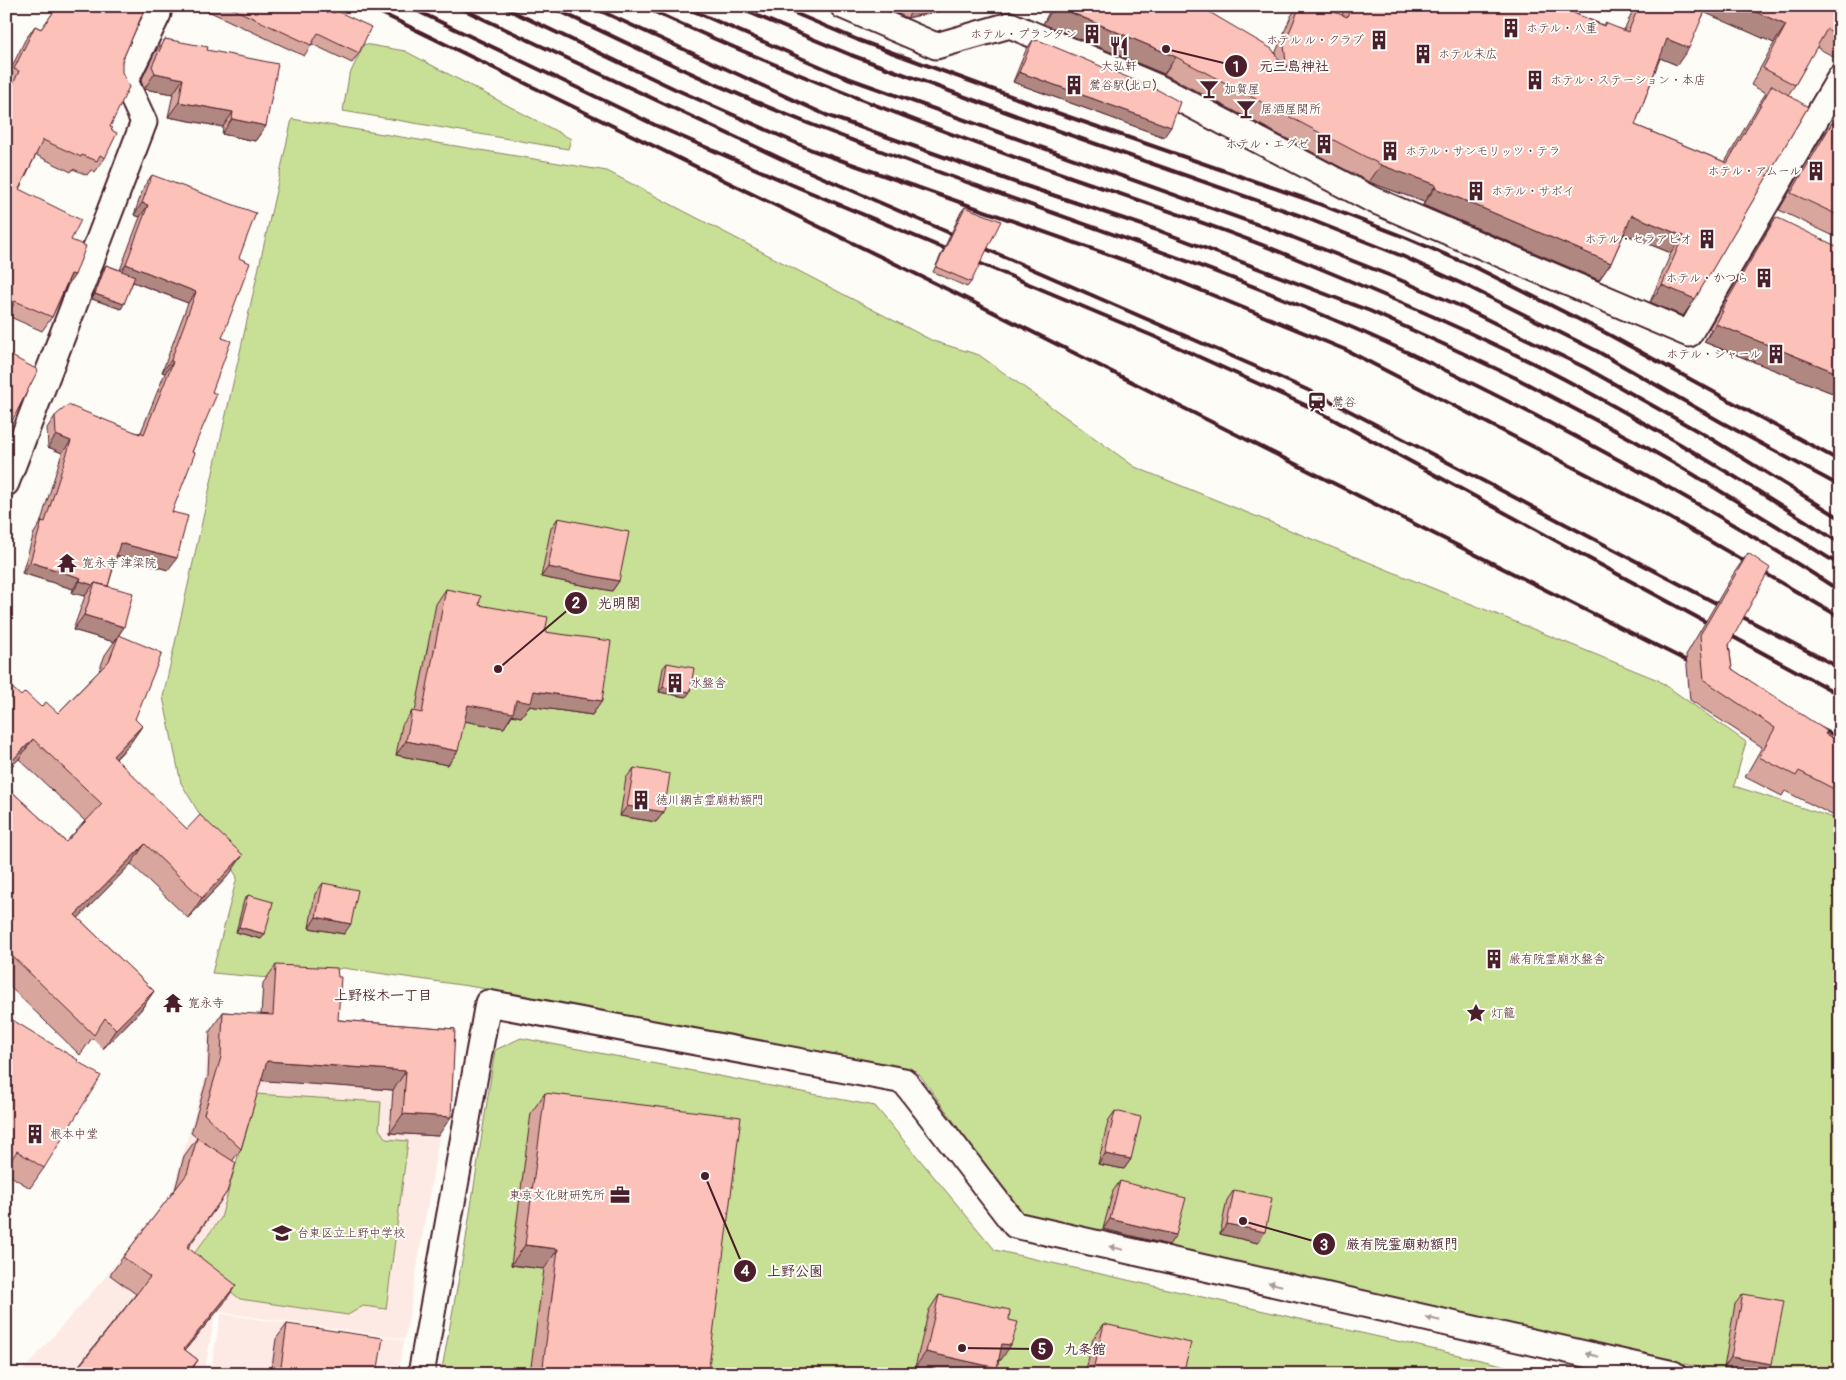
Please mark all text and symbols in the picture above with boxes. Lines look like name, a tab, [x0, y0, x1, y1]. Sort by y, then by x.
building icon: ホテル・八重	[1500, 17, 1522, 39]
place label: ホテル・八重	[1526, 21, 1598, 36]
building icon: ホテル・プランタン	[1081, 23, 1103, 45]
place label: ホテル・プランタン	[970, 27, 1077, 42]
building icon: ホテル ル・クラブ	[1368, 29, 1390, 51]
place label: ホテル ル・クラブ	[1266, 33, 1364, 48]
restaurant icon: 大弘軒	[1108, 35, 1130, 57]
building icon: ホテル末広	[1412, 43, 1434, 65]
place label: ホテル末広	[1438, 47, 1498, 62]
callout: 元三島神社	[1224, 52, 1339, 81]
text: 1	[1233, 58, 1239, 77]
text: 元三島神社	[1259, 58, 1329, 75]
place label: 大弘軒	[1101, 59, 1137, 74]
building icon: ホテル・ステーション・本店	[1524, 69, 1546, 91]
place label: ホテル・ステーション・本店	[1550, 73, 1706, 88]
building icon: 鶯谷駅(北口)	[1063, 74, 1085, 96]
place label: 鶯谷駅(北口)	[1089, 78, 1157, 93]
bar icon: 加賀屋	[1198, 78, 1220, 100]
place label: 加賀屋	[1224, 82, 1260, 97]
bar icon: 居酒屋関所	[1235, 98, 1257, 120]
place label: 居酒屋関所	[1261, 102, 1321, 117]
building icon: ホテル・エグゼ	[1313, 133, 1335, 155]
place label: ホテル・エグゼ	[1225, 137, 1309, 152]
building icon: ホテル・サンモリッツ・テラ	[1379, 140, 1401, 162]
place label: ホテル・サンモリッツ・テラ	[1405, 144, 1561, 159]
building icon: ホテル・アムール	[1805, 160, 1827, 182]
place label: ホテル・アムール	[1707, 164, 1801, 179]
building icon: ホテル・サボイ	[1465, 180, 1487, 202]
place label: ホテル・サボイ	[1491, 184, 1575, 199]
building icon: ホテル・セラアピオ	[1696, 228, 1718, 250]
place label: ホテル・セラアピオ	[1584, 232, 1692, 247]
building icon: ホテル・かつら	[1753, 267, 1775, 289]
place label: ホテル・かつら	[1665, 271, 1749, 286]
building icon: ホテル・シャール	[1765, 343, 1787, 365]
place label: ホテル・シャール	[1666, 347, 1761, 362]
station icon: 鶯谷	[1306, 391, 1328, 413]
place label: 鶯谷	[1332, 395, 1356, 410]
temple icon: 寛永寺 津梁院	[56, 552, 78, 574]
place label: 寛永寺 津梁院	[82, 556, 157, 571]
callout: 光明閣	[563, 588, 650, 617]
text: 2	[572, 594, 580, 613]
text: 光明閣	[598, 595, 640, 612]
building icon: 水盤舎	[664, 672, 686, 694]
place label: 水盤舎	[690, 676, 726, 691]
building icon: 徳川綱吉霊廟勅額門	[630, 789, 652, 811]
place label: 徳川綱吉霊廟勅額門	[656, 793, 764, 808]
building icon: 厳有院霊廟水盤舎	[1483, 948, 1505, 970]
place label: 厳有院霊廟水盤舎	[1509, 952, 1605, 967]
district label: 上野桜木一丁目	[334, 987, 432, 1004]
temple icon: 寛永寺	[162, 992, 184, 1014]
place label: 寛永寺	[188, 996, 224, 1011]
place icon: 灯籠	[1465, 1002, 1487, 1024]
place label: 灯籠	[1491, 1006, 1515, 1021]
building icon: 根本中堂	[24, 1123, 46, 1145]
place label: 根本中堂	[50, 1127, 98, 1142]
office icon: 東京文化財研究所	[609, 1184, 631, 1206]
place label: 東京文化財研究所	[509, 1188, 605, 1203]
school or university icon: 台東区立上野中学校	[271, 1222, 293, 1244]
place label: 台東区立上野中学校	[297, 1226, 405, 1241]
callout: 厳有院霊廟勅額門	[1311, 1230, 1468, 1259]
text: 3	[1320, 1236, 1328, 1255]
text: 厳有院霊廟勅額門	[1346, 1236, 1458, 1253]
one-way arrow	[1109, 1244, 1124, 1252]
callout: 上野公園	[732, 1256, 833, 1285]
text: 4	[741, 1262, 750, 1281]
text: 上野公園	[767, 1263, 823, 1280]
one-way arrow	[1266, 1279, 1282, 1287]
one-way arrow	[1426, 1315, 1441, 1323]
callout: 九条館	[1029, 1334, 1116, 1363]
text: 5	[1038, 1340, 1046, 1359]
text: 九条館	[1064, 1341, 1106, 1358]
one-way arrow	[1584, 1351, 1599, 1359]

